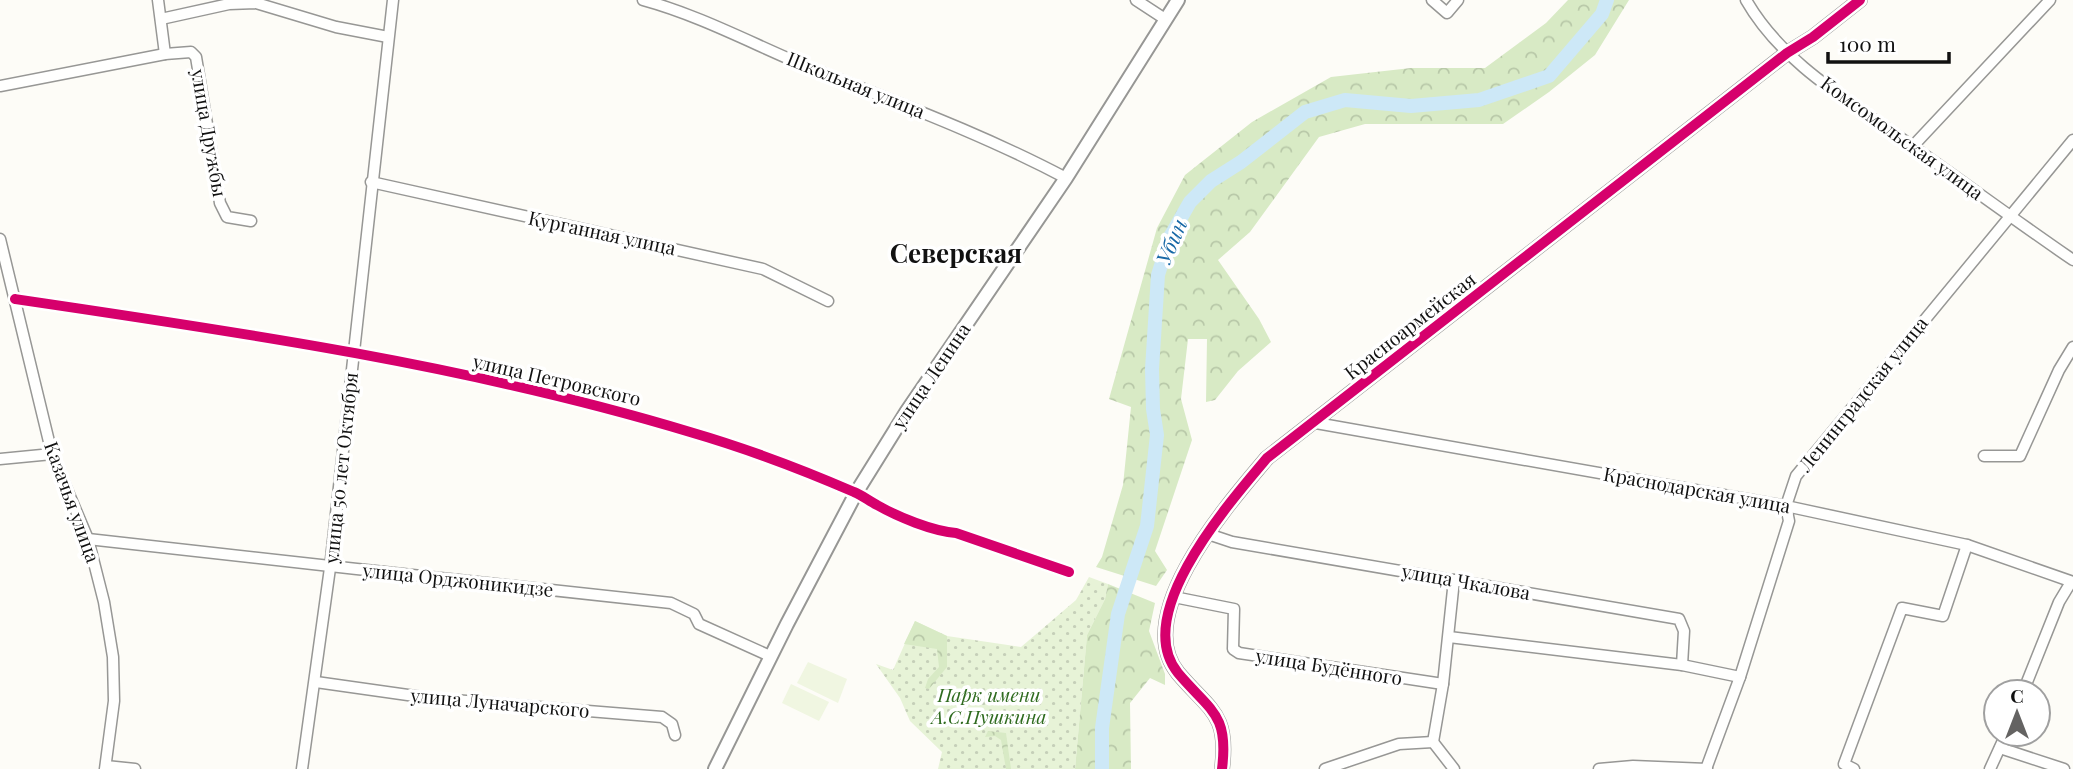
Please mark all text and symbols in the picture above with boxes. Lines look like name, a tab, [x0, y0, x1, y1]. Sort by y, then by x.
scale bar	[1828, 21, 1949, 65]
text: 100 m	[1839, 29, 1896, 57]
street label: Школьная улица	[783, 45, 930, 124]
street label: улица Дружбы	[186, 66, 234, 199]
street label: Комсомольская улица	[1816, 69, 1990, 205]
street label: Курганная улица	[526, 204, 679, 260]
water label: Убин	[1148, 214, 1192, 269]
district label: Северская	[890, 235, 1022, 270]
street label: Красноармейская	[1338, 266, 1480, 385]
street label: Ленинградская улица	[1791, 310, 1933, 477]
street label: улица Ленина	[884, 317, 976, 435]
street label: улица Петровского	[470, 347, 644, 411]
street label: улица 50 лет Октября	[317, 371, 363, 566]
street label: Казачья улица	[39, 438, 107, 566]
street label: Краснодарская улица	[1602, 460, 1793, 518]
street label: улица Орджоникидзе	[361, 556, 555, 602]
street label: улица Чкалова	[1399, 557, 1533, 605]
street label: улица Будённого	[1253, 641, 1404, 690]
north arrow	[1982, 678, 2052, 748]
street label: улица Луначарского	[409, 681, 591, 723]
park label: Парк имени А.С.Пушкина	[930, 681, 1047, 729]
text: С	[2010, 682, 2024, 708]

